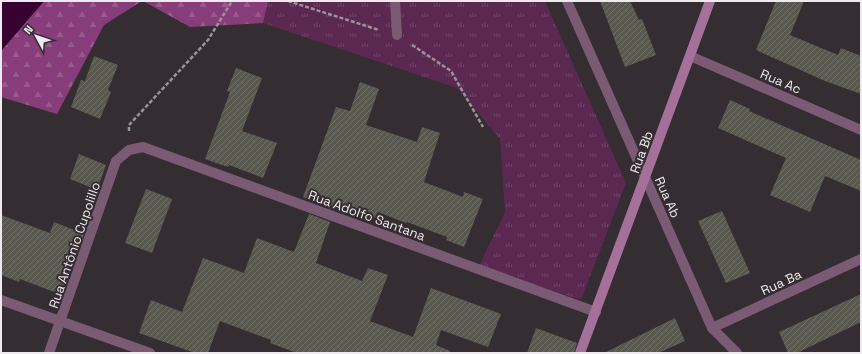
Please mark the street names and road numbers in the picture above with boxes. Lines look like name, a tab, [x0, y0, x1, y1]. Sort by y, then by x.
street label: Rua Ac	[758, 65, 804, 98]
street label: Rua Bb	[626, 129, 657, 176]
street label: Rua Ab	[651, 174, 684, 220]
street label: Rua Antônio Cupolillo	[45, 180, 104, 311]
street label: Rua Adolfo Santana	[306, 186, 428, 245]
street label: Rua Ba	[758, 265, 805, 299]

